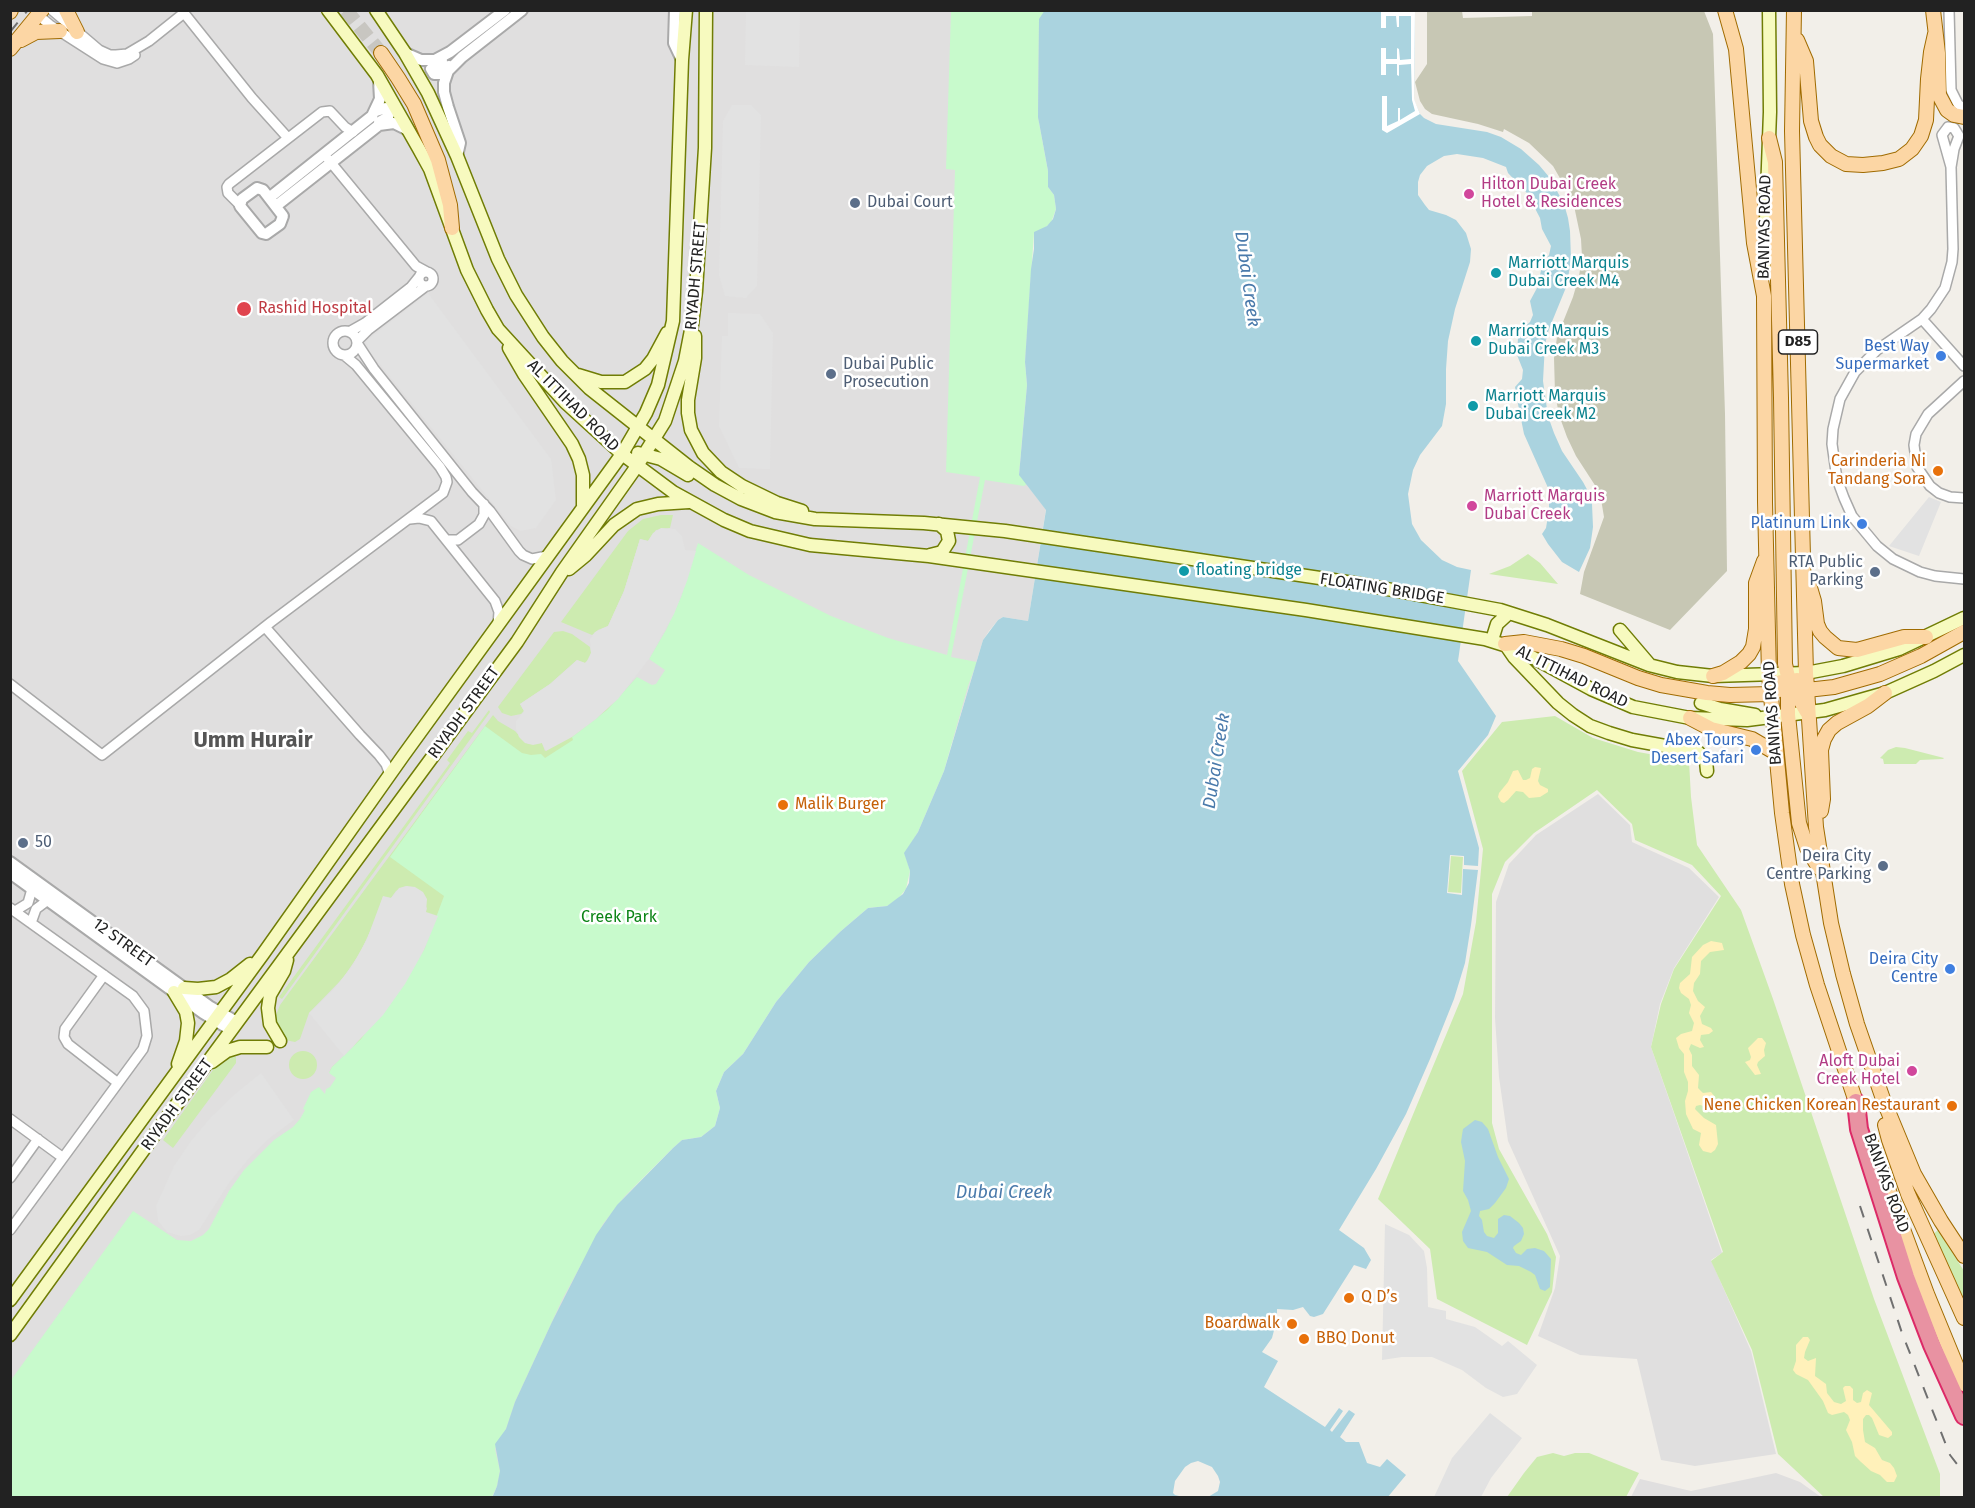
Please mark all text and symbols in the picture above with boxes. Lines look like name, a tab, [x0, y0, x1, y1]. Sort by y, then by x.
place label: Hilton Dubai Creek Hotel & Residences	[1481, 175, 1622, 213]
street label: BANIYAS ROAD	[1754, 175, 1776, 279]
marker: Hilton Dubai Creek Hotel & Residences	[1462, 187, 1476, 201]
place label: Dubai Court	[867, 193, 953, 213]
marker: Dubai Court	[848, 196, 862, 210]
street label: RIYADH STREET	[682, 221, 710, 331]
water label: Dubai Creek	[1230, 230, 1264, 328]
place label: Marriott Marquis Dubai Creek M4	[1508, 254, 1629, 292]
marker: Marriott Marquis Dubai Creek M4	[1489, 266, 1503, 280]
place label: Rashid Hospital	[258, 299, 372, 319]
marker: Rashid Hospital	[235, 300, 253, 318]
place label: Marriott Marquis Dubai Creek M3	[1488, 322, 1609, 360]
road number: D85	[1778, 330, 1818, 354]
marker: Marriott Marquis Dubai Creek M3	[1469, 334, 1483, 348]
place label: Best Way Supermarket	[1835, 337, 1929, 375]
marker: Best Way Supermarket	[1934, 349, 1948, 363]
place label: Dubai Public Prosecution	[843, 355, 934, 393]
street label: AL ITTIHAD ROAD	[523, 356, 623, 456]
marker: Dubai Public Prosecution	[824, 367, 838, 381]
place label: Marriott Marquis Dubai Creek M2	[1485, 387, 1606, 425]
marker: Marriott Marquis Dubai Creek M2	[1466, 399, 1480, 413]
place label: Carinderia Ni Tandang Sora	[1828, 452, 1926, 490]
marker: Carinderia Ni Tandang Sora	[1931, 464, 1945, 478]
place label: Marriott Marquis Dubai Creek	[1484, 487, 1605, 525]
marker: Marriott Marquis Dubai Creek	[1465, 499, 1479, 513]
place label: Platinum Link	[1751, 514, 1850, 534]
marker: Platinum Link	[1855, 517, 1869, 531]
place label: RTA Public Parking	[1788, 553, 1863, 591]
place label: floating bridge	[1196, 561, 1302, 581]
marker: floating bridge	[1177, 564, 1191, 578]
marker: RTA Public Parking	[1868, 565, 1882, 579]
street label: FLOATING BRIDGE	[1318, 570, 1446, 608]
street label: AL ITTIHAD ROAD	[1513, 642, 1631, 712]
street label: BANIYAS ROAD	[1760, 660, 1786, 766]
street label: RIYADH STREET	[424, 663, 504, 763]
water label: Dubai Creek	[1199, 712, 1235, 810]
district label: Umm Hurair	[193, 728, 313, 754]
place label: Abex Tours Desert Safari	[1651, 731, 1744, 769]
marker: Abex Tours Desert Safari	[1749, 743, 1763, 757]
place label: Malik Burger	[795, 795, 886, 815]
marker: Malik Burger	[776, 798, 790, 812]
place label: 50	[35, 833, 52, 853]
marker: 50	[16, 836, 30, 850]
place label: Deira City Centre Parking	[1766, 847, 1871, 885]
marker: Deira City Centre Parking	[1876, 859, 1890, 873]
park label: Creek Park	[581, 908, 657, 928]
street label: 12 STREET	[89, 914, 157, 972]
place label: Deira City Centre	[1869, 950, 1938, 988]
marker: Deira City Centre	[1943, 962, 1957, 976]
place label: Aloft Dubai Creek Hotel	[1817, 1052, 1900, 1090]
street label: RIYADH STREET	[137, 1055, 217, 1155]
marker: Aloft Dubai Creek Hotel	[1905, 1064, 1919, 1078]
place label: Nene Chicken Korean Restaurant	[1703, 1096, 1940, 1116]
marker: Nene Chicken Korean Restaurant	[1945, 1099, 1959, 1113]
street label: BANIYAS ROAD	[1859, 1131, 1913, 1235]
water label: Dubai Creek	[956, 1182, 1052, 1204]
place label: Q D’s	[1361, 1288, 1398, 1308]
marker: Q D’s	[1342, 1291, 1356, 1305]
place label: Boardwalk	[1204, 1314, 1280, 1334]
marker: Boardwalk	[1285, 1317, 1299, 1331]
place label: BBQ Donut	[1316, 1329, 1395, 1349]
marker: BBQ Donut	[1297, 1332, 1311, 1346]

